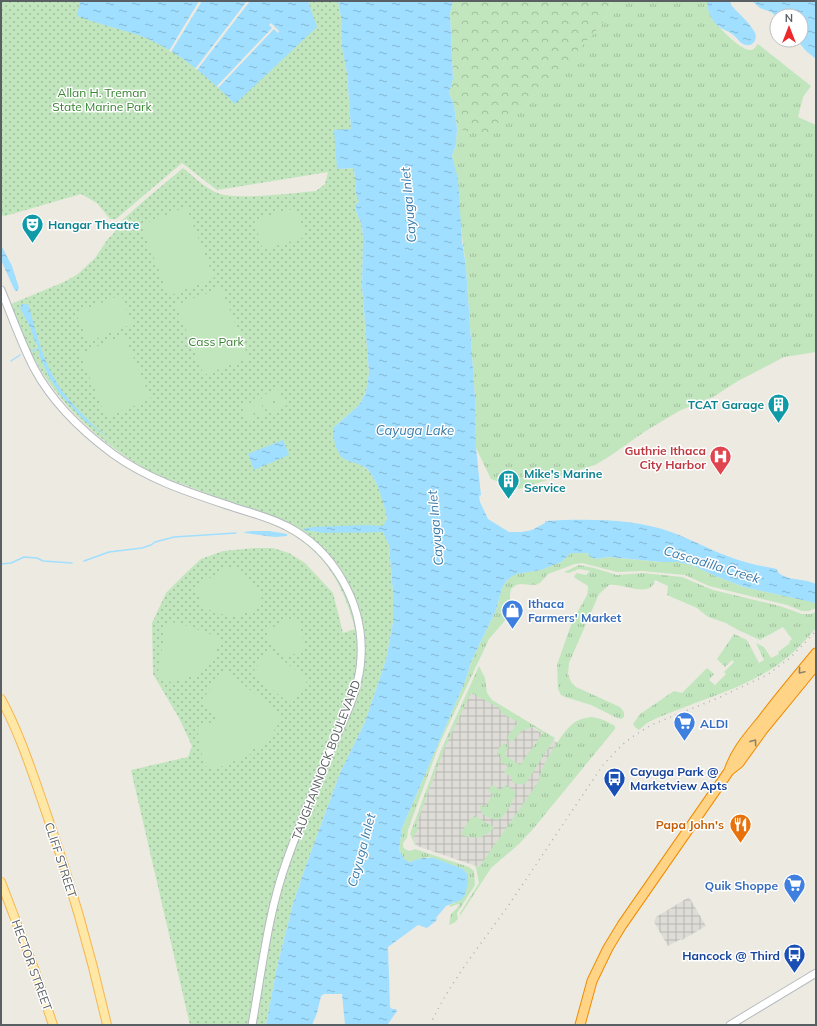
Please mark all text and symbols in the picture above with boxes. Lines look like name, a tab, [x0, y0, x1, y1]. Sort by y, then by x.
north arrow	[769, 8, 809, 48]
text: N	[785, 11, 793, 25]
park label: Allan H. Treman State Marine Park	[52, 85, 152, 114]
water label: Cayuga Inlet	[397, 166, 419, 243]
theatre icon: Hangar Theatre	[20, 211, 46, 244]
place label: Hangar Theatre	[48, 217, 140, 232]
park label: Cass Park	[188, 334, 245, 349]
building icon: TCAT Garage	[766, 391, 792, 424]
place label: TCAT Garage	[688, 397, 764, 412]
water label: Cayuga Lake	[376, 422, 454, 438]
place label: Guthrie Ithaca City Harbor	[624, 443, 706, 472]
hospital icon: Guthrie Ithaca City Harbor	[708, 444, 734, 477]
place label: Mike's Marine Service	[524, 466, 603, 495]
building icon: Mike's Marine Service	[496, 467, 522, 500]
water label: Cayuga Inlet	[424, 489, 446, 566]
water label: Cascadilla Creek	[662, 542, 762, 586]
place label: Ithaca Farmers' Market	[528, 596, 622, 625]
shop icon: Ithaca Farmers' Market	[500, 597, 526, 630]
one-way arrow	[798, 667, 805, 674]
street label: TAUGHANNOCK BOULEVARD	[288, 678, 364, 842]
supermarket icon: ALDI	[671, 710, 697, 743]
place label: ALDI	[700, 716, 728, 731]
one-way arrow	[749, 739, 757, 746]
place label: Cayuga Park @ Marketview Apts	[630, 764, 727, 793]
bus stop icon: Cayuga Park @ Marketview Apts	[602, 765, 628, 798]
water label: Cayuga Inlet	[343, 811, 379, 889]
restaurant icon: Papa John's	[727, 811, 753, 844]
place label: Papa John's	[656, 817, 724, 832]
street label: CLIFF STREET	[42, 820, 80, 900]
supermarket icon: Quik Shoppe	[781, 872, 807, 905]
place label: Quik Shoppe	[705, 878, 778, 893]
street label: HECTOR STREET	[9, 917, 56, 1013]
bus stop icon: Hancock @ Third	[782, 942, 808, 975]
place label: Hancock @ Third	[682, 948, 780, 963]

